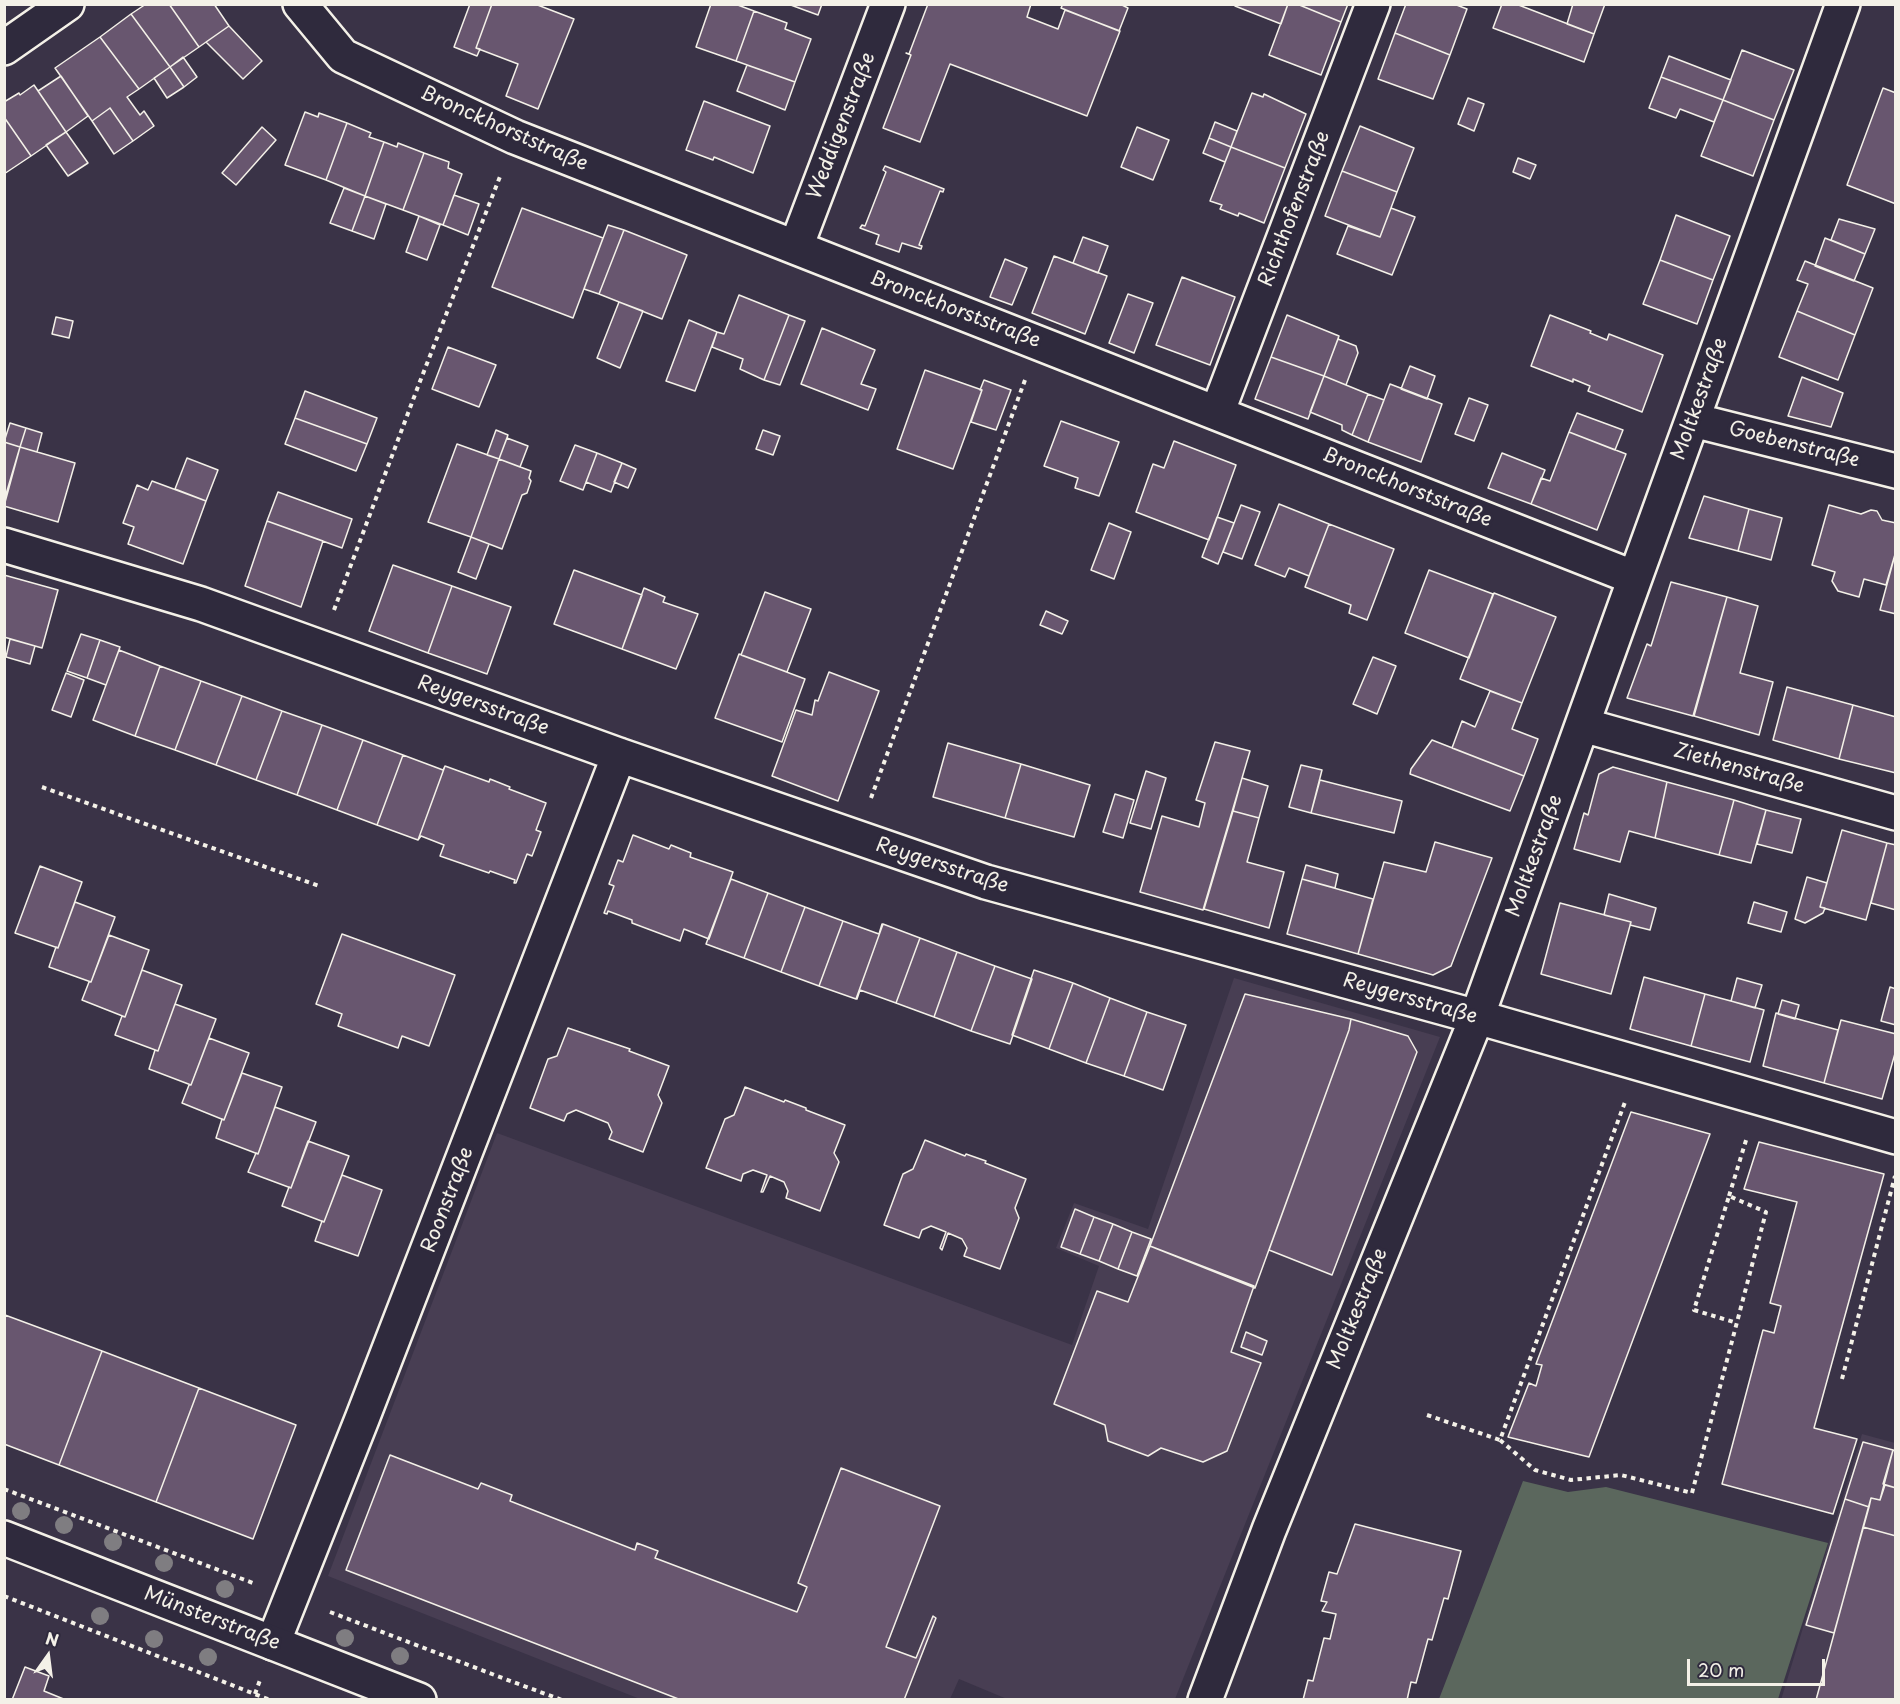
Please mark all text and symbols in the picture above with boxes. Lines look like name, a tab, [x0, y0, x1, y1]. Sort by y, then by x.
street label: Weddigenstraße	[803, 49, 881, 203]
street label: Bronckhorststraße	[416, 81, 592, 177]
street label: Richthofenstraße	[1254, 128, 1336, 290]
street label: Bronckhorststraße	[866, 266, 1044, 354]
street label: Moltkestraße	[1667, 335, 1733, 463]
street label: Goebenstraße	[1726, 417, 1862, 473]
street label: Bronckhorststraße	[1319, 443, 1495, 533]
street label: Reygersstraße	[414, 671, 552, 741]
street label: Ziethenstraße	[1671, 739, 1807, 799]
street label: Moltkestraße	[1502, 792, 1568, 920]
street label: Reygersstraße	[872, 833, 1012, 899]
street label: Reygersstraße	[1340, 968, 1480, 1030]
street label: Roonstraße	[417, 1144, 479, 1256]
street label: Moltkestraße	[1323, 1245, 1393, 1373]
street label: Münsterstraße	[141, 1582, 283, 1656]
text: N	[43, 1625, 61, 1652]
north arrow	[18, 1626, 78, 1686]
scale bar	[1690, 1647, 1828, 1685]
text: 20 m	[1698, 1656, 1744, 1683]

